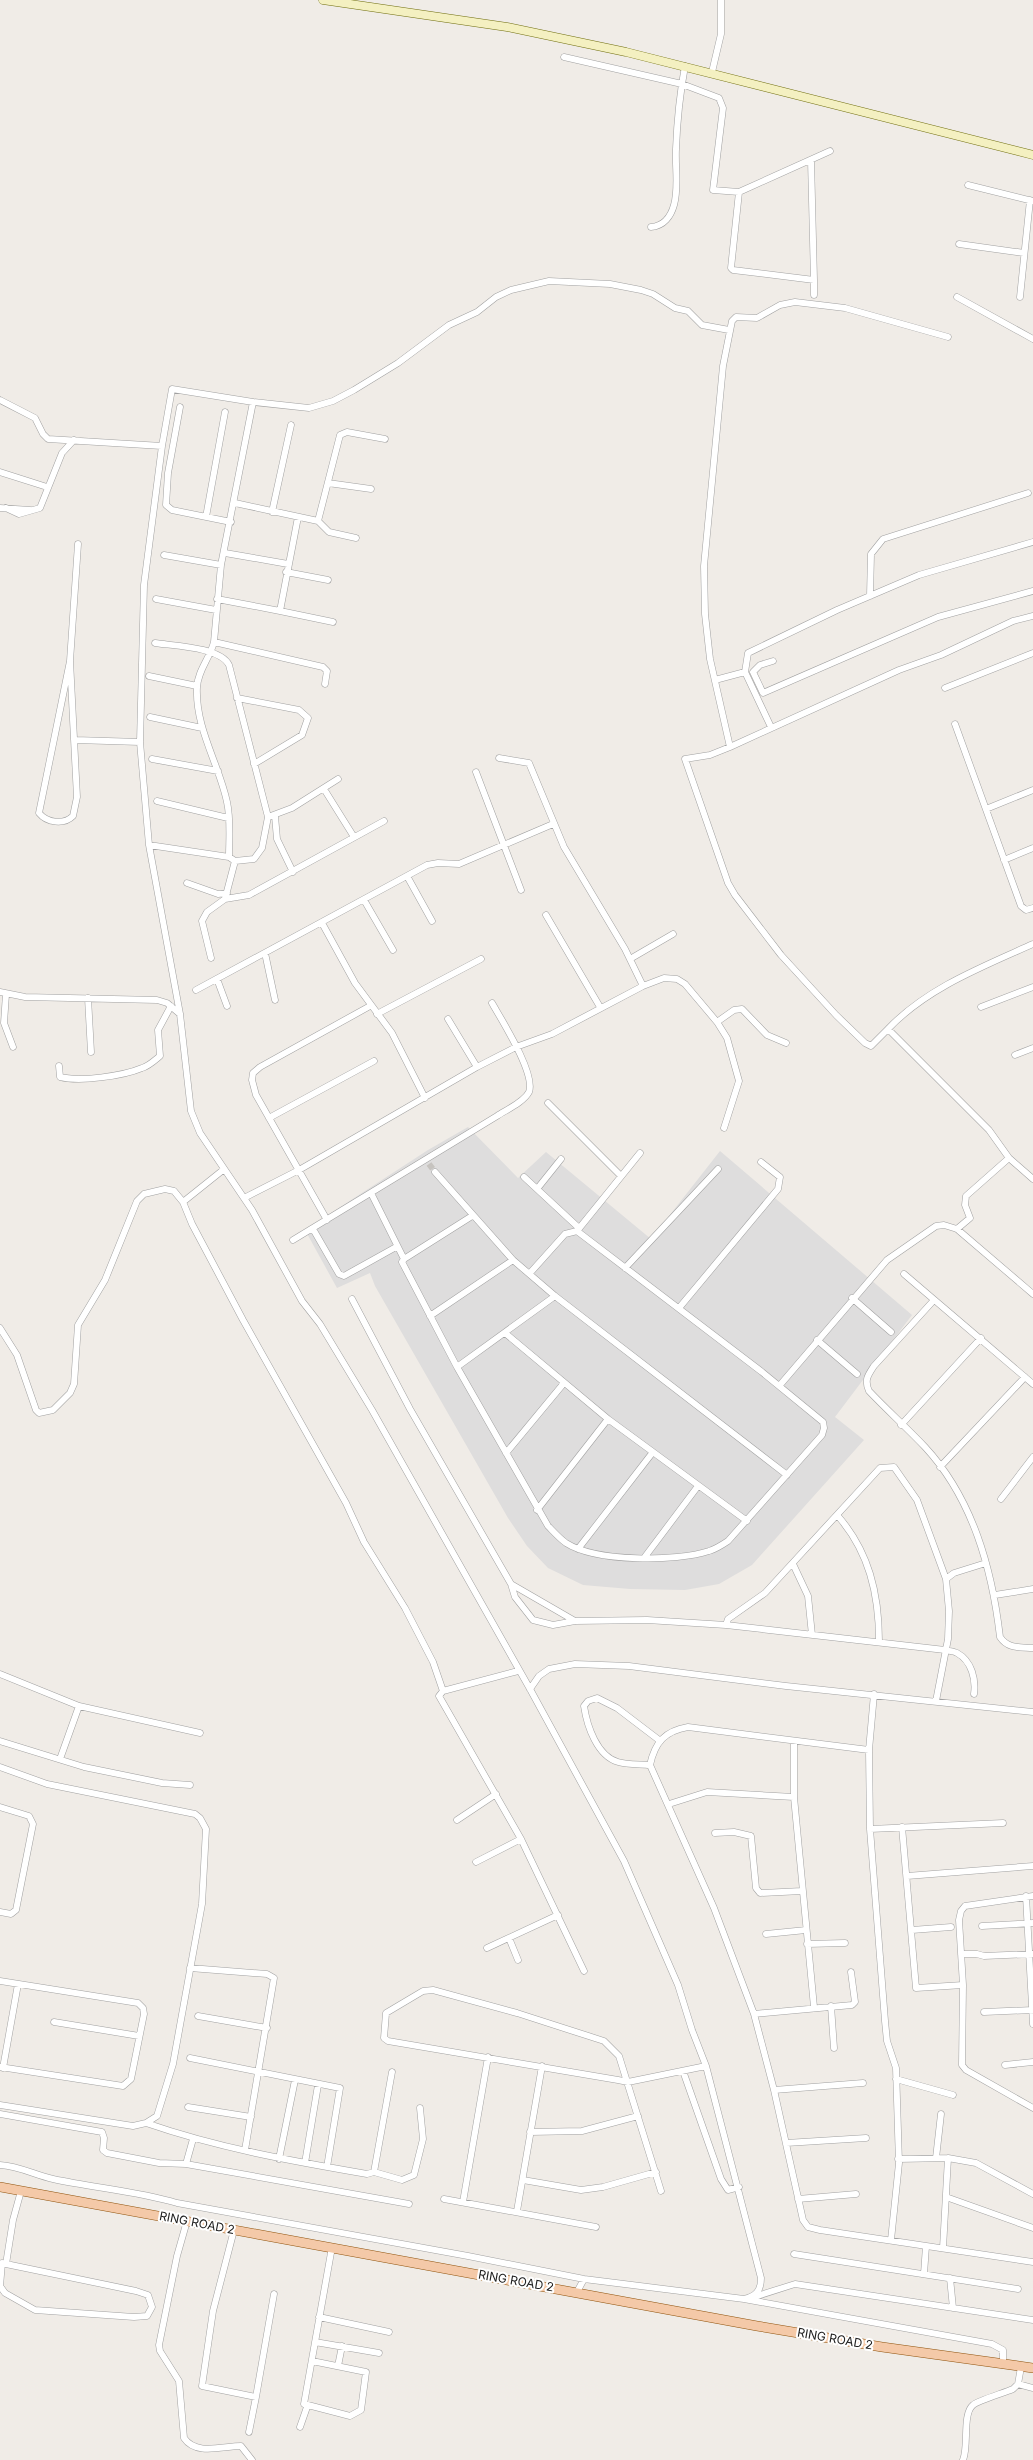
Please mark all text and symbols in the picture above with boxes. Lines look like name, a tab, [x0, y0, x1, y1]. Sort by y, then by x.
street label: RING ROAD 2	[158, 2208, 236, 2237]
street label: RING ROAD 2	[477, 2266, 555, 2295]
street label: RING ROAD 2	[796, 2324, 874, 2353]

